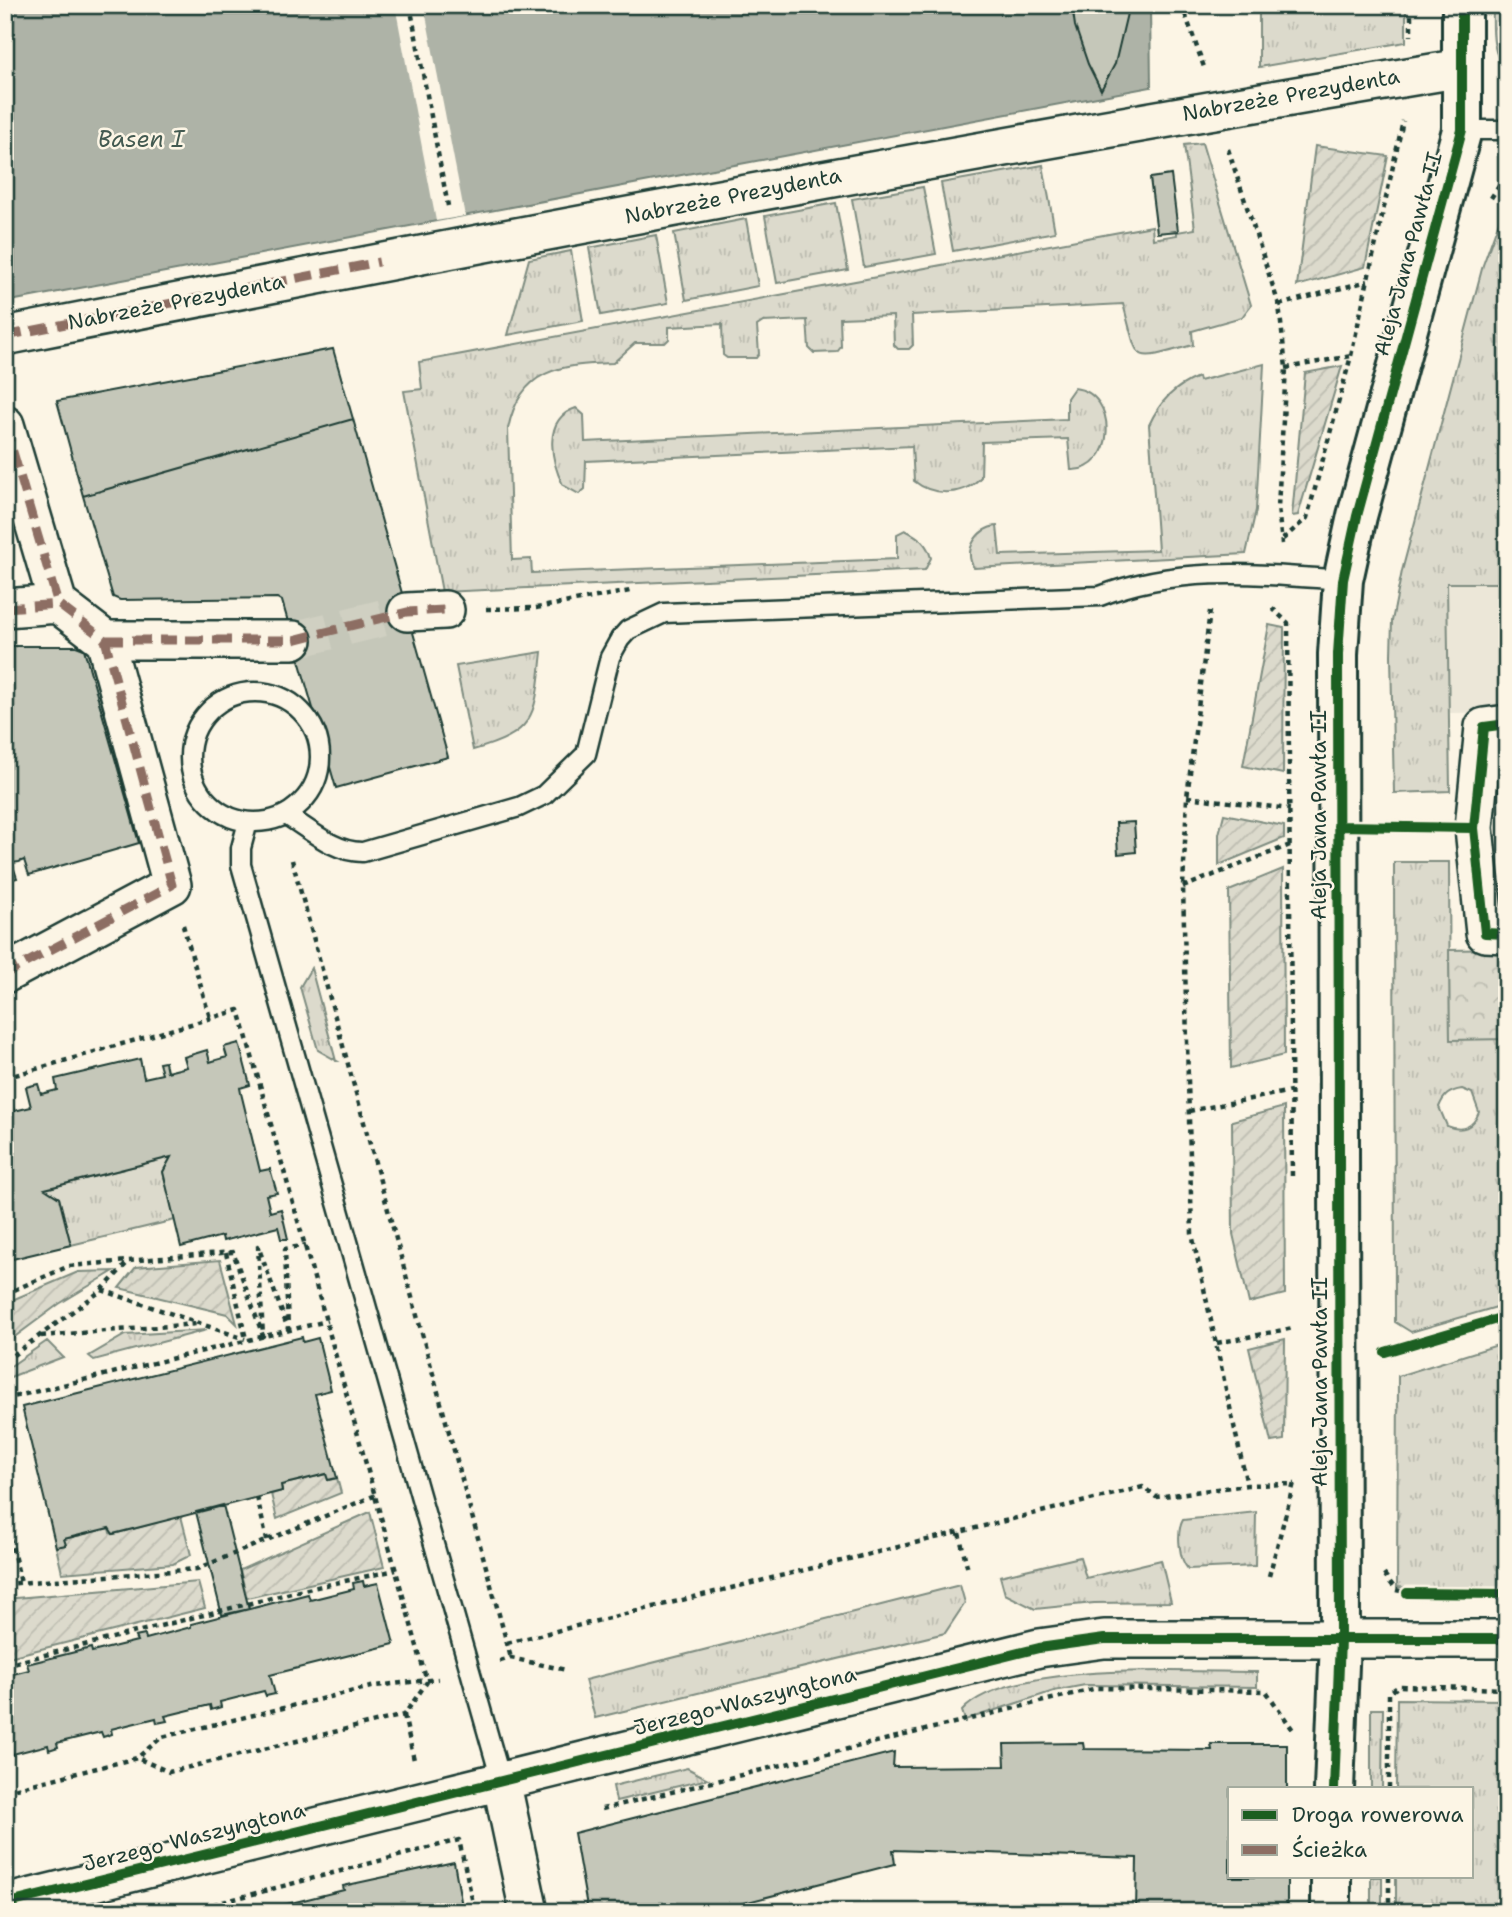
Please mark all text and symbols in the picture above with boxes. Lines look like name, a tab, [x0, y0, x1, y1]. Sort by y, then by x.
street label: Nabrzeże Prezydenta	[1180, 62, 1402, 128]
water label: Basen I	[98, 124, 186, 154]
street label: Aleja Jana Pawła II	[1367, 149, 1449, 359]
street label: Nabrzeże Prezydenta	[622, 161, 844, 231]
street label: Nabrzeże Prezydenta	[65, 267, 287, 337]
street label: Aleja Jana Pawła II	[1305, 710, 1333, 920]
street label: Aleja Jana Pawła II	[1306, 1277, 1334, 1487]
street label: Jerzego Waszyngtona	[631, 1660, 859, 1742]
legend	[1228, 1787, 1474, 1878]
street label: Jerzego Waszyngtona	[80, 1796, 308, 1878]
text: Droga rowerowa	[1292, 1801, 1464, 1829]
text: Ścieżka	[1292, 1835, 1367, 1864]

